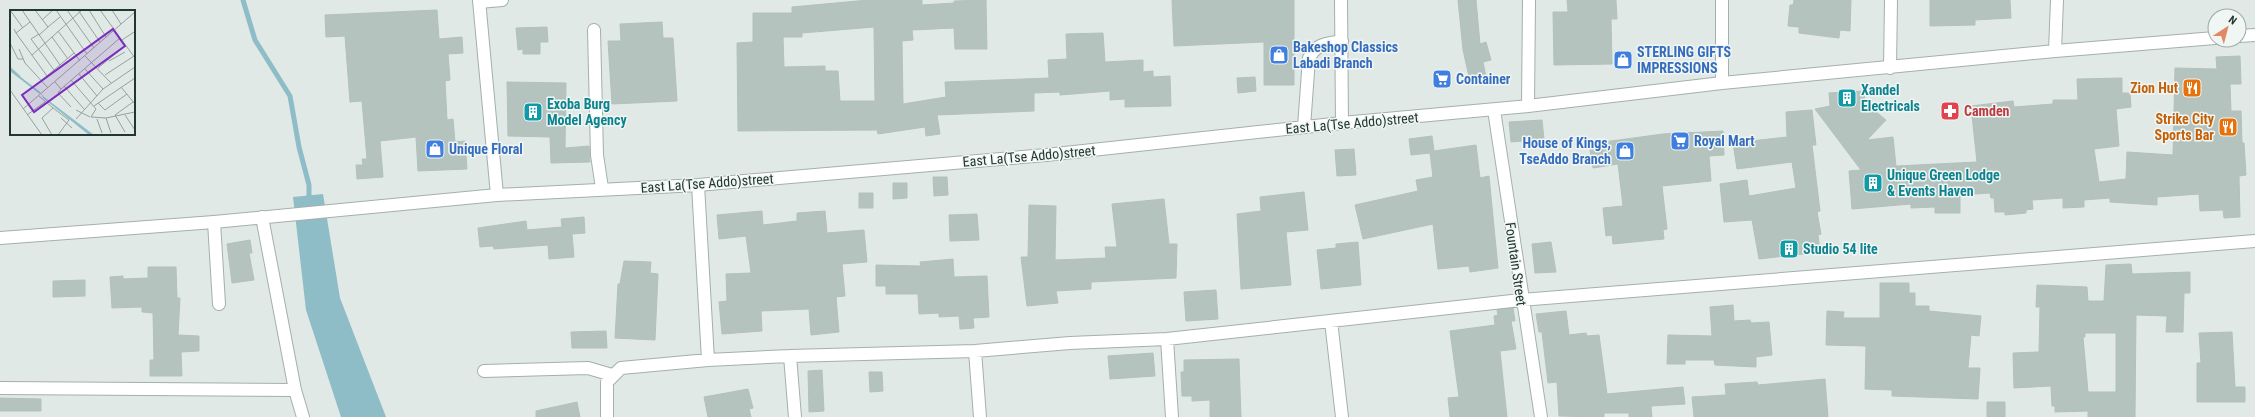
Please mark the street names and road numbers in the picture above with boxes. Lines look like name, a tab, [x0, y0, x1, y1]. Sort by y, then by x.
street label: East La(Tse Addo)street	[1285, 109, 1419, 138]
street label: East La(Tse Addo)street	[962, 142, 1096, 171]
street label: East La(Tse Addo)street	[640, 170, 774, 197]
street label: Fountain Street	[1502, 221, 1530, 307]

